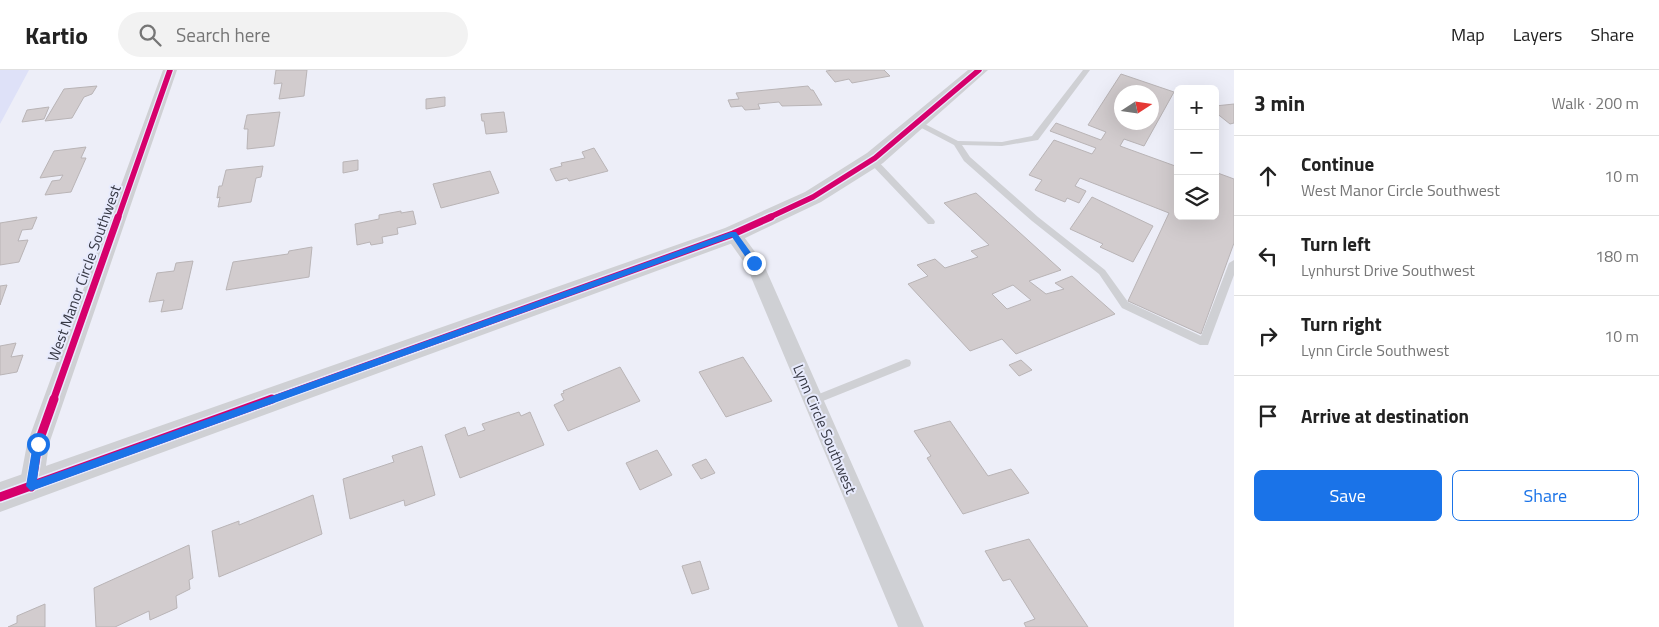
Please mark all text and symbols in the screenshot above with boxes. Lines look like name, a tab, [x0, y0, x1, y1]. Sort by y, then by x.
search box	[118, 12, 468, 57]
text: Kartio	[25, 17, 88, 53]
text: Search here	[176, 20, 270, 49]
icon: search	[136, 21, 164, 49]
text: Map	[1451, 21, 1485, 48]
text: Layers	[1513, 21, 1562, 48]
text: Share	[1590, 21, 1634, 48]
north arrow	[1114, 85, 1159, 130]
map controls	[1174, 85, 1219, 220]
button: +	[1174, 85, 1219, 130]
text: 3 min	[1254, 87, 1305, 119]
text: Walk · 200 m	[1551, 91, 1639, 115]
button: −	[1174, 130, 1219, 175]
text: Continue	[1301, 149, 1374, 178]
icon: ahead	[1254, 162, 1282, 190]
text: 10 m	[1604, 164, 1639, 188]
button: layers	[1174, 175, 1219, 220]
text: West Manor Circle Southwest	[1301, 178, 1500, 202]
street label: West Manor Circle Southwest	[41, 181, 127, 365]
text: Turn left	[1301, 229, 1371, 258]
icon: left	[1254, 242, 1282, 270]
text: 180 m	[1595, 244, 1639, 268]
route end	[743, 252, 766, 275]
text: Lynhurst Drive Southwest	[1301, 258, 1475, 282]
text: Turn right	[1301, 309, 1382, 338]
icon: right	[1254, 322, 1282, 350]
text: 10 m	[1604, 324, 1639, 348]
text: Lynn Circle Southwest	[1301, 338, 1449, 362]
street label: Lynn Circle Southwest	[787, 361, 863, 498]
text: Arrive at destination	[1301, 401, 1469, 430]
icon: arrive	[1254, 402, 1282, 430]
route start	[27, 433, 50, 456]
button: Save	[1254, 470, 1442, 521]
button: Share	[1452, 470, 1639, 521]

